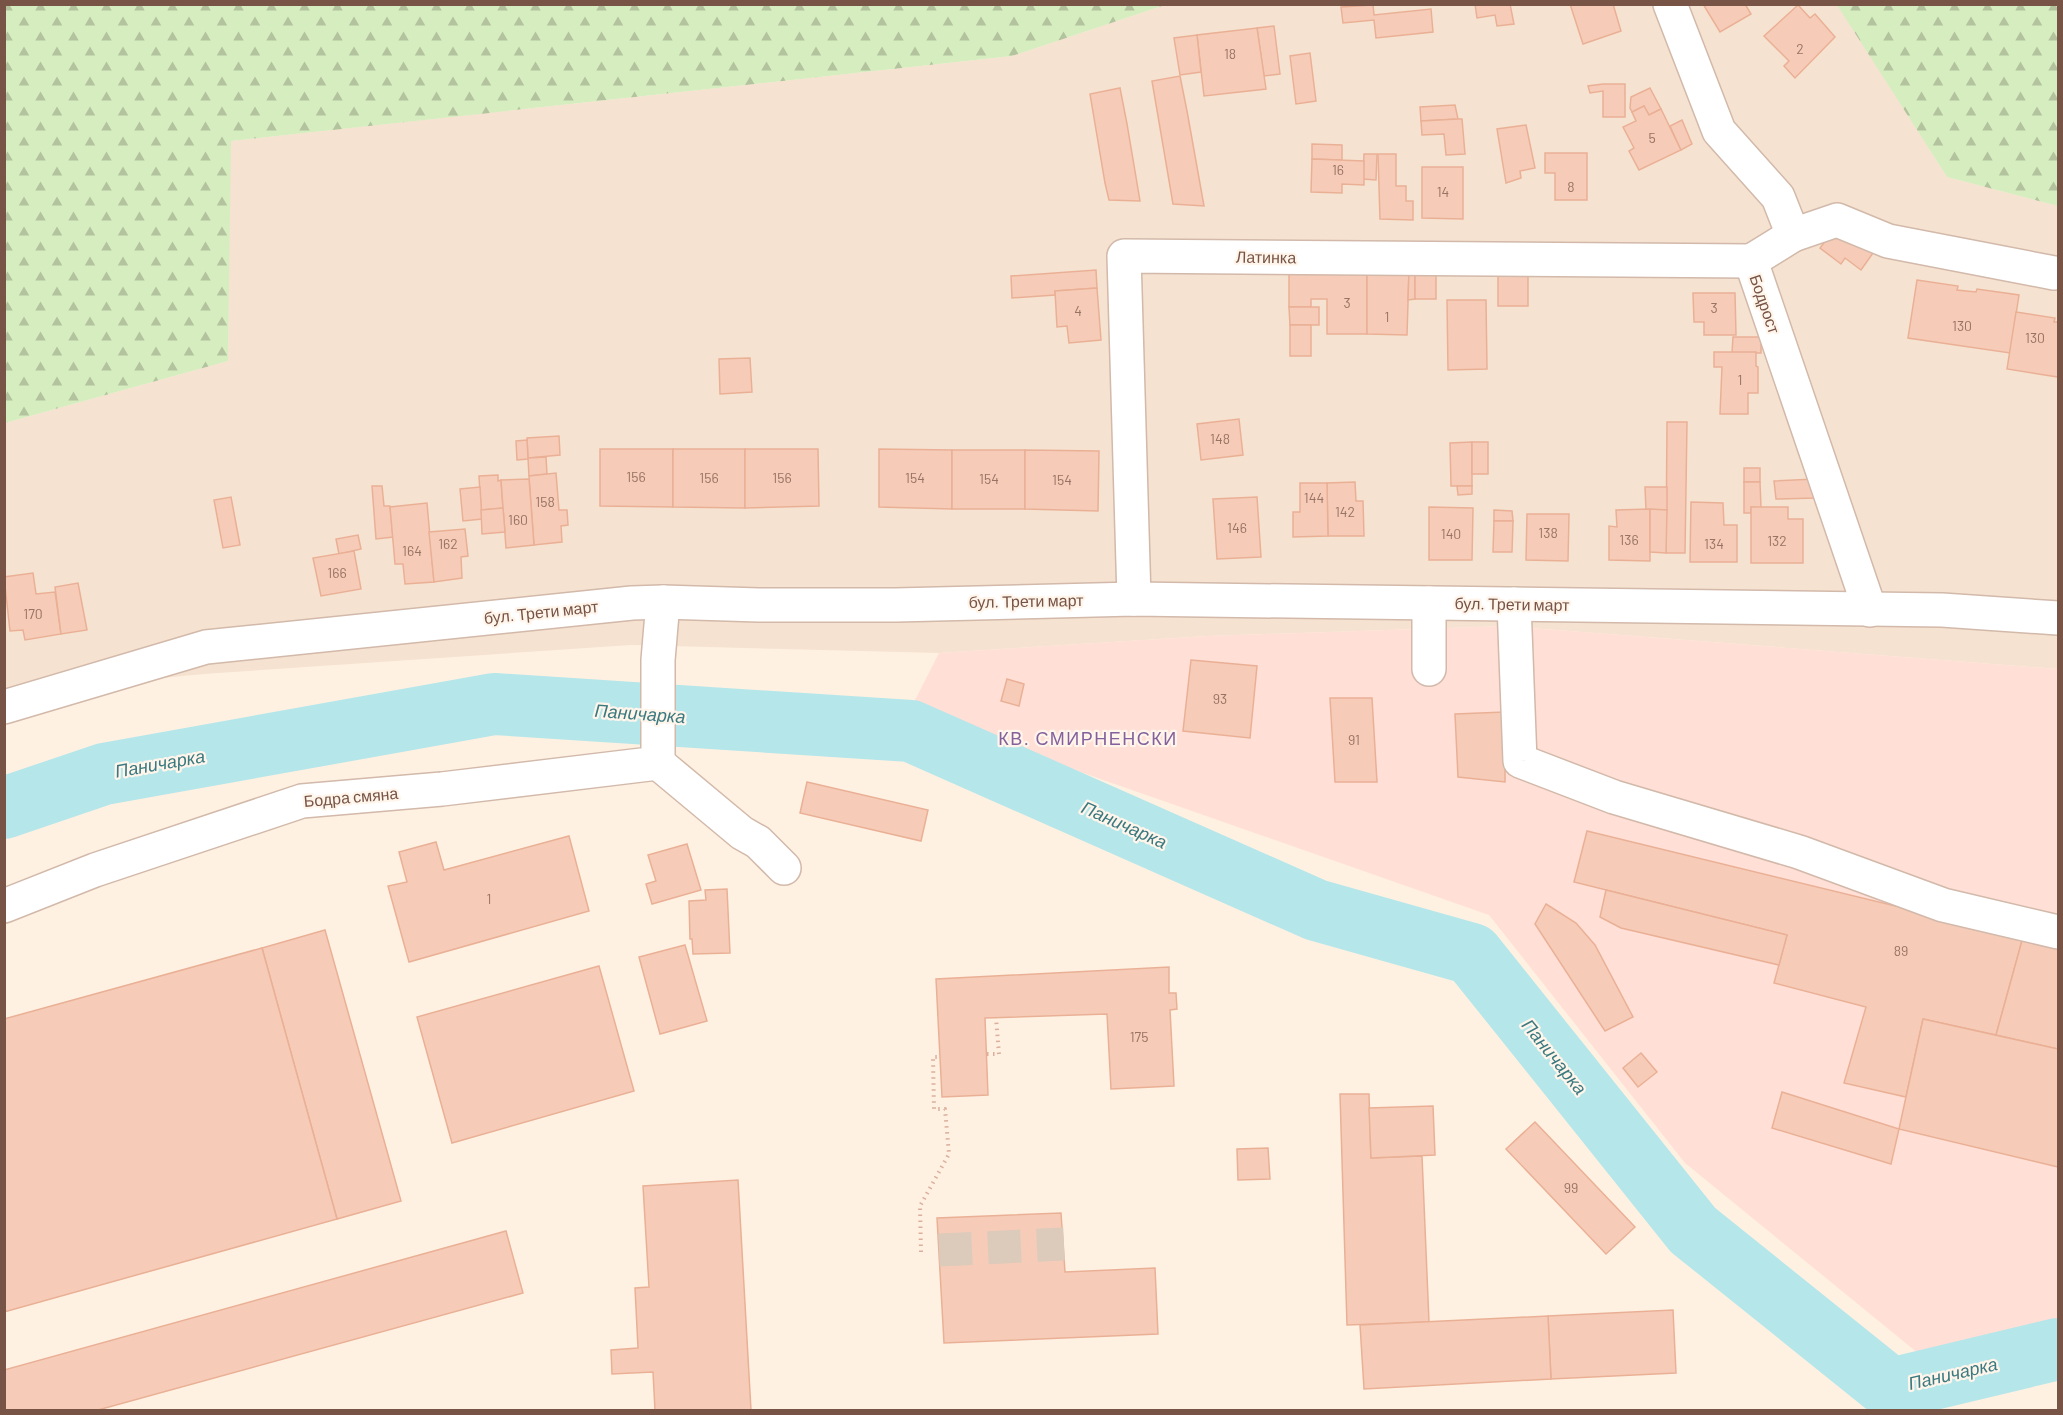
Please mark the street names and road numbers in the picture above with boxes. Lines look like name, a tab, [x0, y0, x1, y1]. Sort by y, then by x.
street label: Латинка	[1236, 246, 1296, 267]
street label: Бодрост	[1746, 272, 1785, 337]
street label: бул. Трети март	[968, 590, 1084, 611]
street label: бул. Трети март	[1454, 593, 1570, 614]
street label: бул. Трети март	[483, 596, 600, 627]
street label: Бодра смяна	[303, 783, 399, 810]

